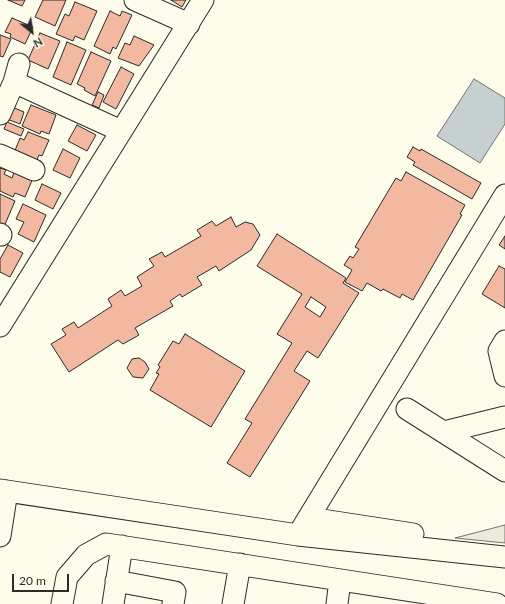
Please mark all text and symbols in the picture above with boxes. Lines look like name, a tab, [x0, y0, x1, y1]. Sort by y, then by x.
north arrow	[12, 12, 52, 52]
text: N	[31, 35, 45, 51]
scale bar	[14, 566, 71, 592]
text: 20 m	[19, 573, 46, 588]

